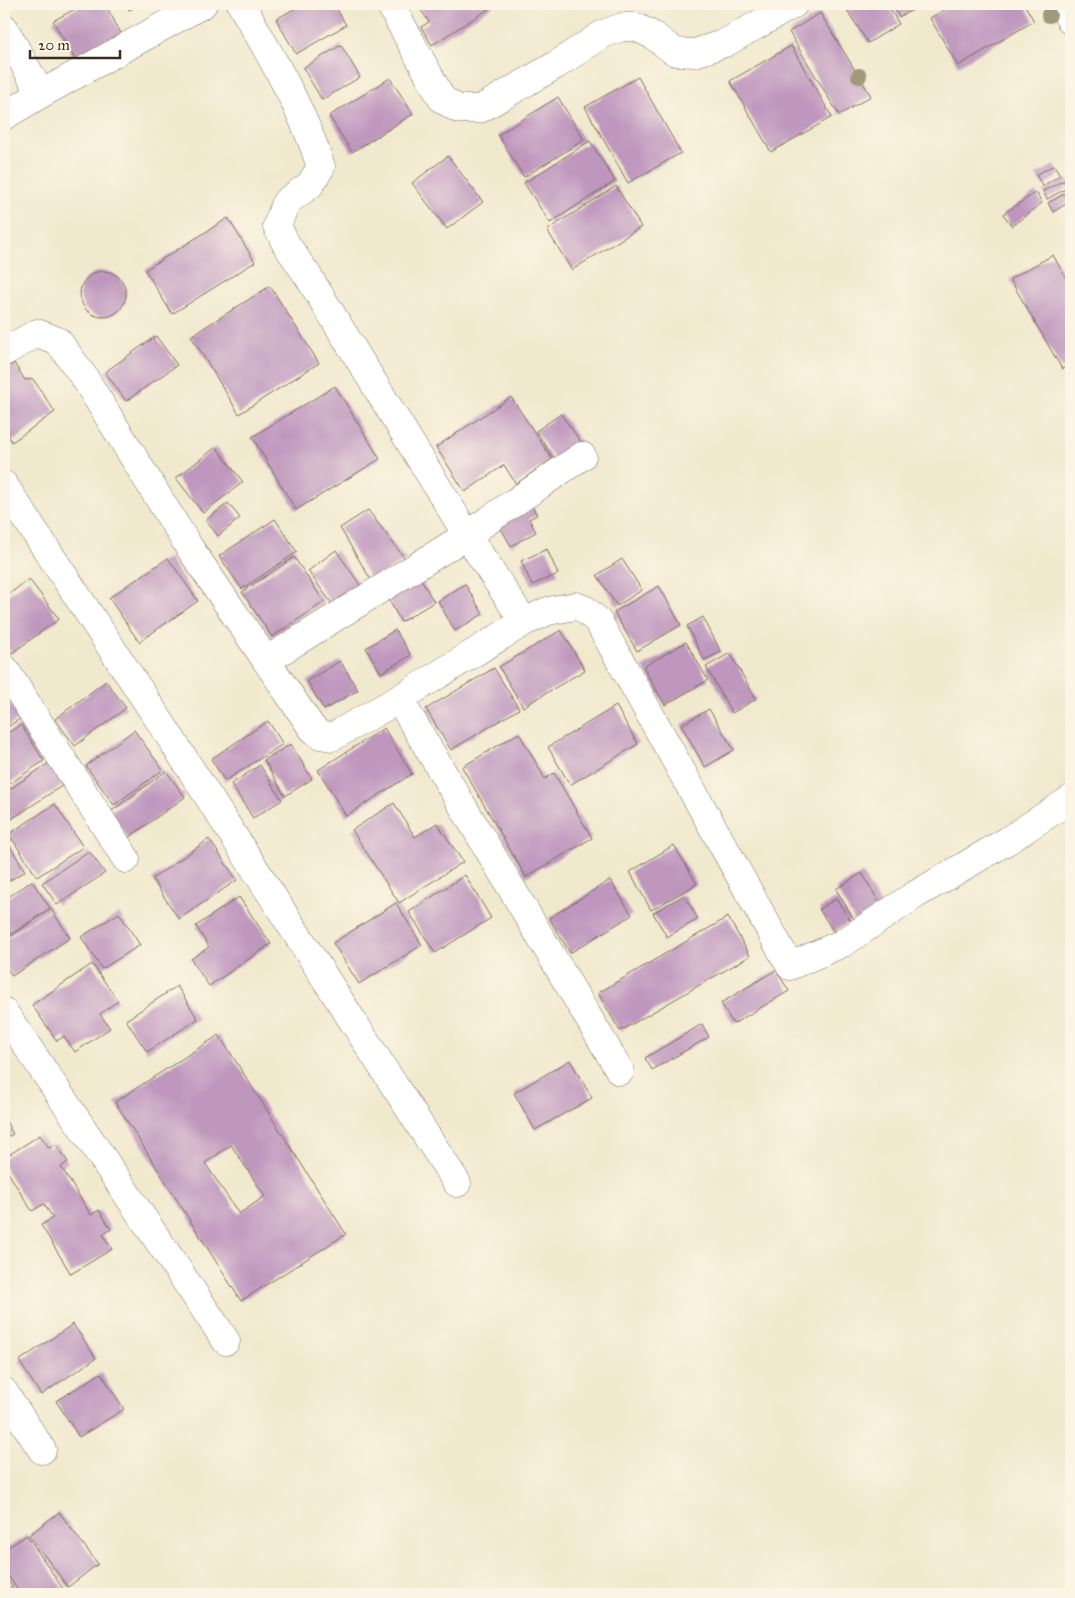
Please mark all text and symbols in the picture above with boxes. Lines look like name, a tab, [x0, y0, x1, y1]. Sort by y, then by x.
scale bar	[30, 28, 120, 60]
text: 20 m	[38, 36, 70, 54]

